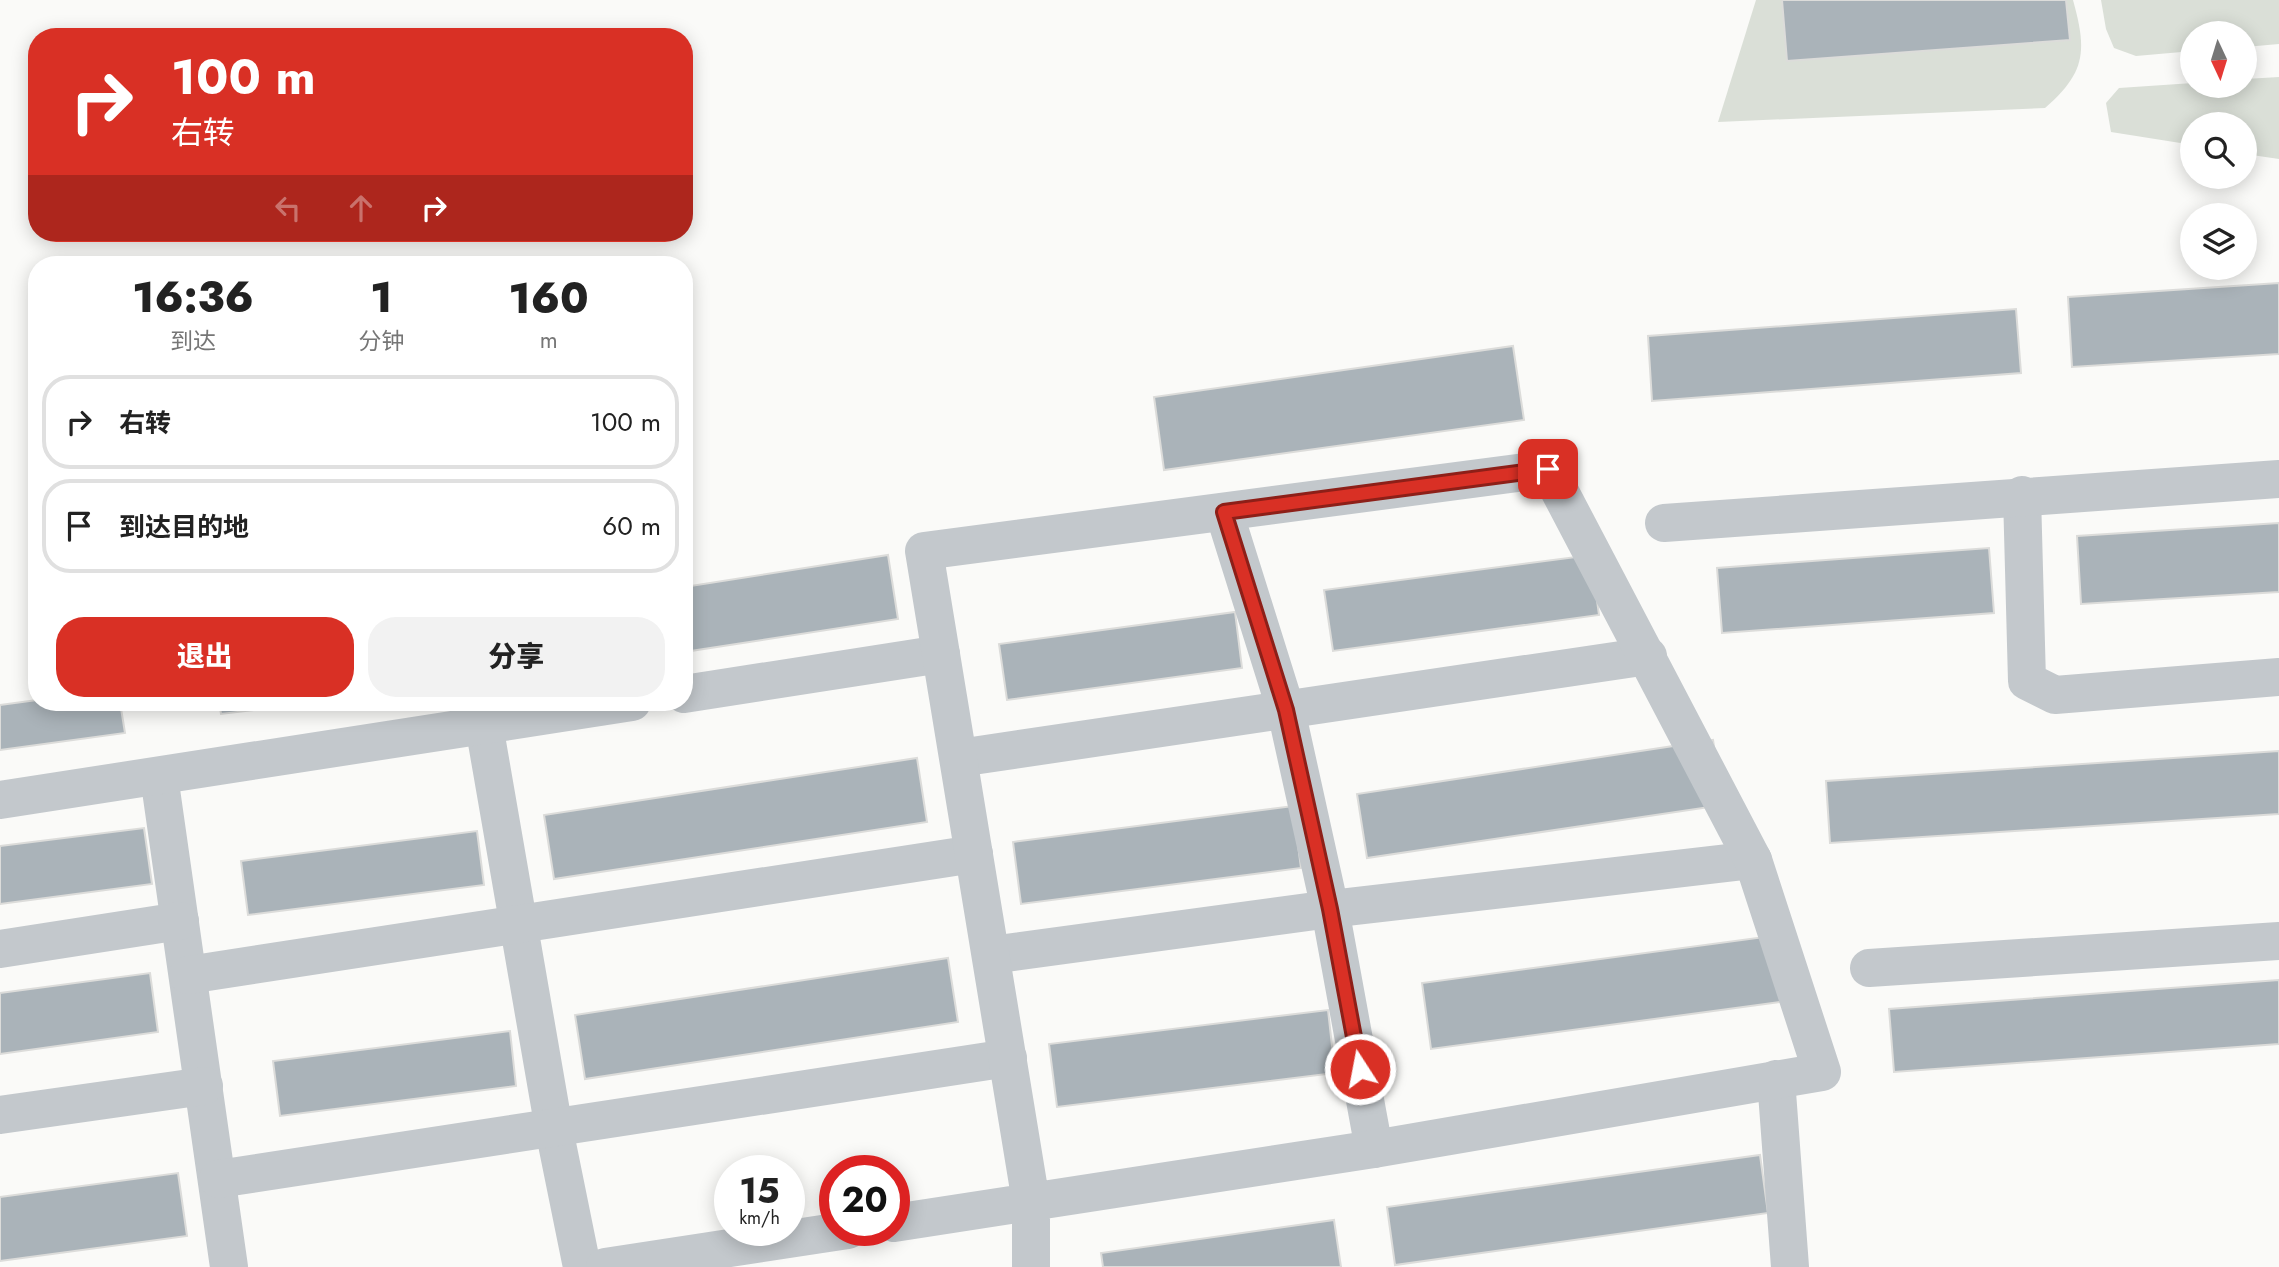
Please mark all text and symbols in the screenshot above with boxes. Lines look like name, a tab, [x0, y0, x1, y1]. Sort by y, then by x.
north arrow	[2180, 21, 2258, 98]
map controls	[2180, 21, 2257, 280]
text: 100 m	[171, 42, 316, 112]
icon: right	[56, 56, 147, 147]
text: 右转	[171, 110, 235, 156]
button: search	[2180, 112, 2257, 189]
icon: left	[269, 189, 307, 227]
icon: ahead	[342, 189, 380, 227]
icon: right	[415, 189, 453, 227]
button: layers	[2180, 203, 2257, 280]
text: 16:36	[132, 267, 254, 328]
text: 1	[370, 267, 392, 328]
text: 160	[509, 268, 589, 329]
text: m	[540, 323, 558, 357]
text: 到达	[170, 324, 216, 358]
text: 分钟	[358, 324, 404, 358]
icon: right	[60, 403, 98, 441]
text: 100 m	[590, 403, 661, 441]
text: 右转	[119, 404, 171, 442]
pin	[1518, 439, 1578, 499]
icon: arrive	[1529, 450, 1567, 488]
icon: arrive	[60, 507, 98, 545]
text: 60 m	[602, 507, 661, 545]
text: 到达目的地	[119, 508, 249, 546]
button: 退出	[56, 617, 354, 697]
button: 分享	[368, 617, 665, 697]
position arrow	[1323, 1032, 1397, 1106]
speed limit sign: 20	[819, 1155, 910, 1246]
text: 15	[739, 1166, 780, 1216]
text: km/h	[739, 1205, 780, 1231]

